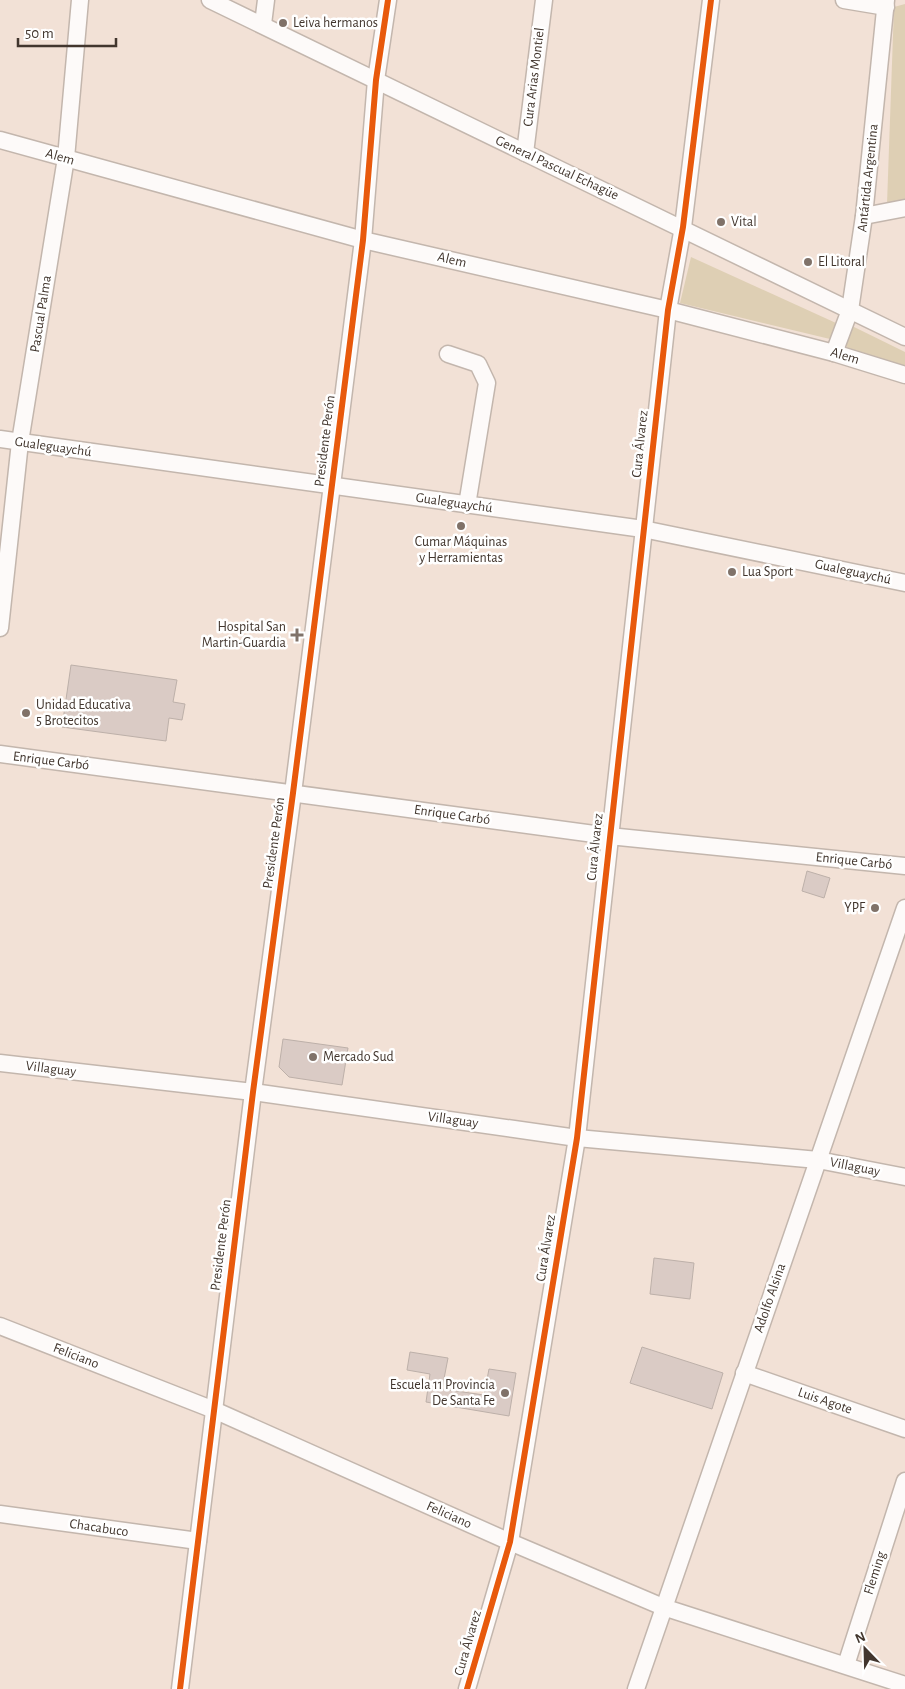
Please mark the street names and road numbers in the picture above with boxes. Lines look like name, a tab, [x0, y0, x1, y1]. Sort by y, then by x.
street label: Cura Arias Montiel	[521, 27, 547, 127]
street label: Antártida Argentina	[855, 123, 881, 233]
street label: General Pascual Echagüe	[493, 133, 621, 203]
street label: Alem	[44, 146, 76, 168]
street label: Alem	[436, 250, 468, 270]
street label: Pascual Palma	[28, 274, 54, 354]
street label: Alem	[829, 345, 861, 367]
street label: Presidente Perón	[312, 394, 338, 488]
street label: Cura Álvarez	[627, 409, 651, 478]
street label: Gualeguaychú	[14, 435, 92, 459]
street label: Gualeguaychú	[415, 491, 493, 515]
street label: Gualeguaychú	[814, 557, 892, 587]
street label: Enrique Carbó	[12, 749, 90, 773]
street label: Presidente Perón	[261, 796, 287, 890]
street label: Enrique Carbó	[413, 803, 491, 827]
street label: Cura Álvarez	[582, 812, 606, 881]
street label: Enrique Carbó	[815, 850, 893, 872]
street label: Villaguay	[25, 1059, 77, 1079]
street label: Villaguay	[427, 1110, 479, 1130]
street label: Villaguay	[829, 1155, 881, 1179]
street label: Presidente Perón	[208, 1198, 234, 1292]
street label: Cura Álvarez	[531, 1213, 558, 1282]
street label: Adolfo Alsina	[752, 1261, 789, 1335]
street label: Feliciano	[51, 1341, 101, 1371]
street label: Luis Agote	[796, 1385, 854, 1417]
street label: Feliciano	[424, 1499, 474, 1531]
street label: Chacabuco	[69, 1517, 129, 1539]
street label: Fleming	[861, 1549, 889, 1596]
street label: Cura Álvarez	[449, 1608, 484, 1677]

